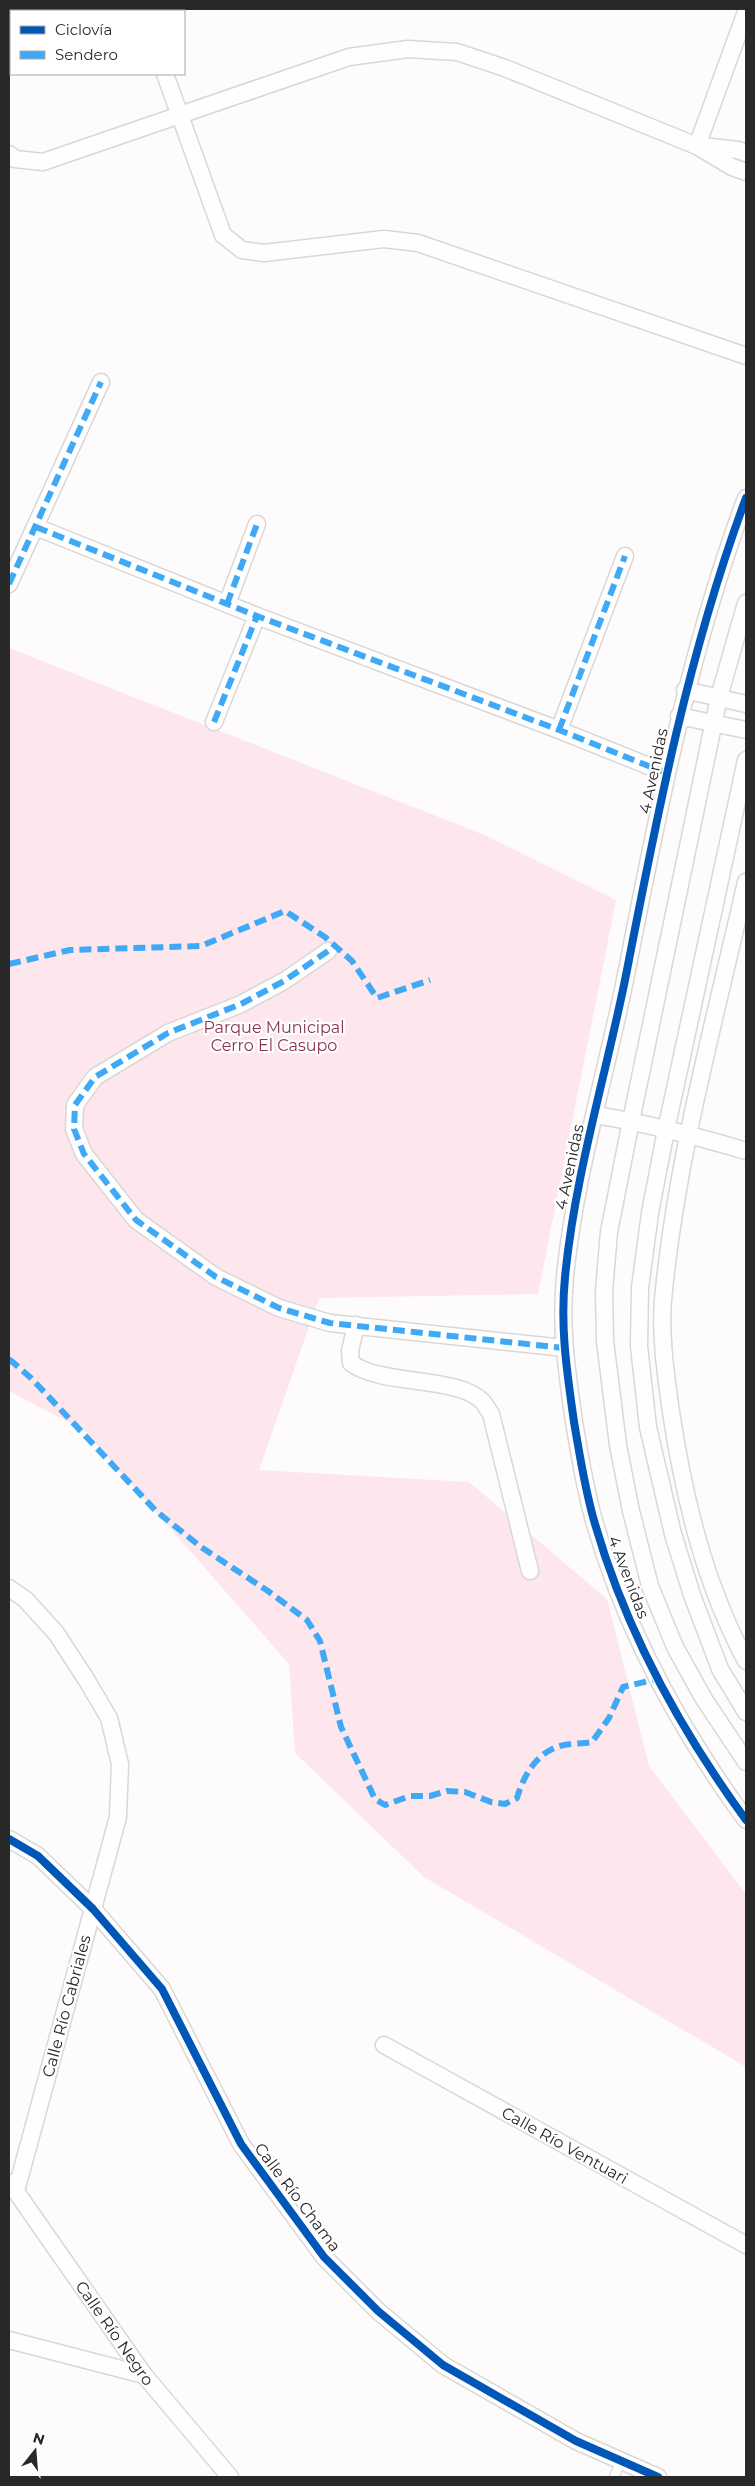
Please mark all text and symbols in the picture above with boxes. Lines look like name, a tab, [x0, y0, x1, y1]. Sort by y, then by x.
legend	[10, 10, 185, 75]
text: Ciclovía	[55, 20, 112, 39]
text: Sendero	[55, 45, 118, 64]
street label: 4 Avenidas	[635, 726, 672, 816]
park label: Parque Municipal Cerro El Casupo	[203, 1018, 345, 1055]
street label: 4 Avenidas	[551, 1122, 588, 1212]
street label: 4 Avenidas	[604, 1533, 653, 1621]
street label: Calle Río Cabriales	[38, 1933, 95, 2079]
street label: Calle Río Ventuari	[498, 2103, 631, 2188]
street label: Calle Río Chama	[251, 2139, 345, 2255]
street label: Calle Río Negro	[72, 2277, 158, 2389]
north arrow	[10, 2426, 60, 2476]
text: N	[31, 2428, 47, 2449]

